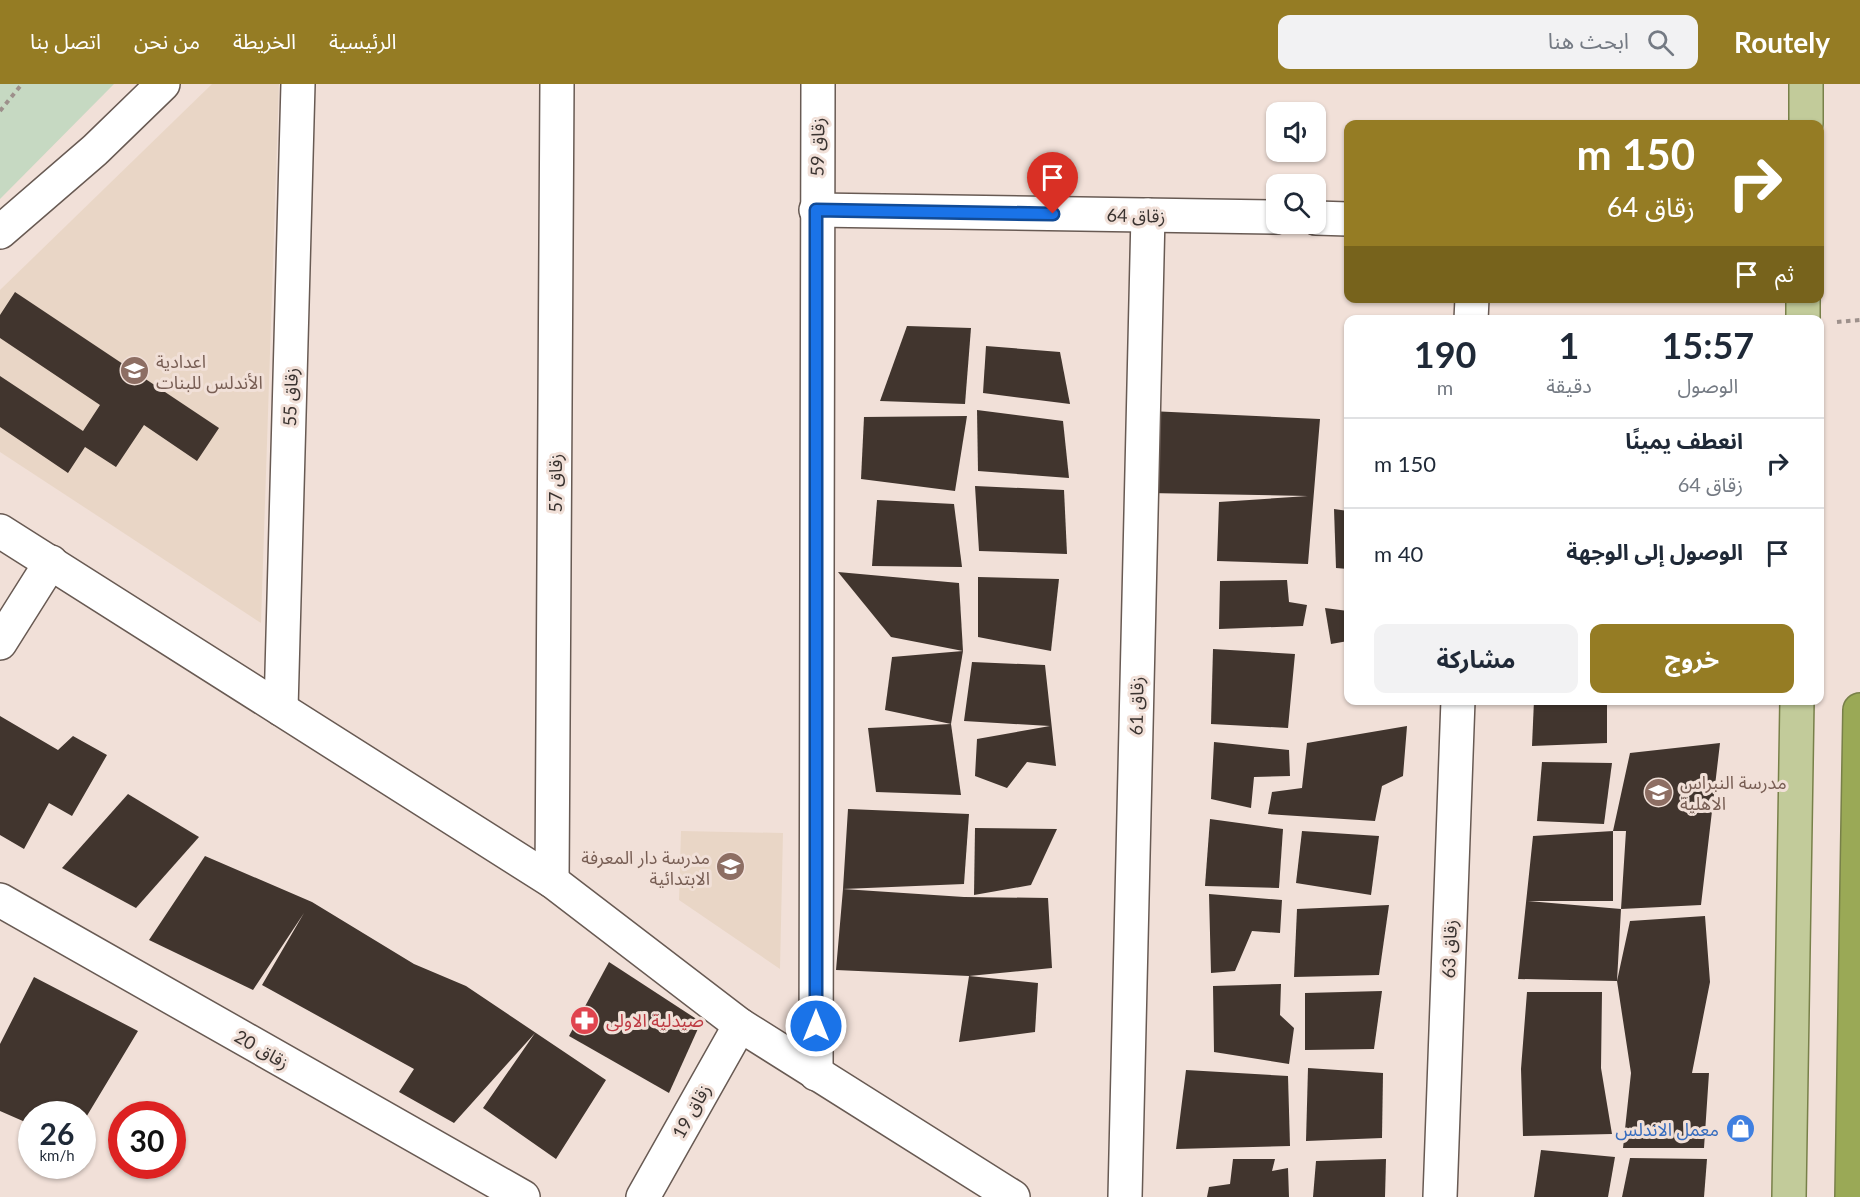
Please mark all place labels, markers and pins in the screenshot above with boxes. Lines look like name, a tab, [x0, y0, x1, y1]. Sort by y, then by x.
pin	[1027, 152, 1078, 214]
place label: اعدادية الأندلس للبنات	[156, 350, 263, 394]
school or university icon: اعدادية الأندلس للبنات	[119, 355, 151, 387]
place label: مدرسة النبراس الاهلية	[1680, 771, 1787, 814]
school or university icon: مدرسة النبراس الاهلية	[1643, 776, 1675, 808]
place label: مدرسة دار المعرفة الابتدائية	[581, 846, 710, 889]
school or university icon: مدرسة دار المعرفة الابتدائية	[715, 851, 747, 883]
pharmacy icon: صيدلية الاولى	[569, 1004, 601, 1036]
place label: صيدلية الاولى	[606, 1009, 704, 1032]
shop icon: معمل الاندلس	[1724, 1113, 1756, 1145]
place label: معمل الاندلس	[1615, 1118, 1719, 1141]

